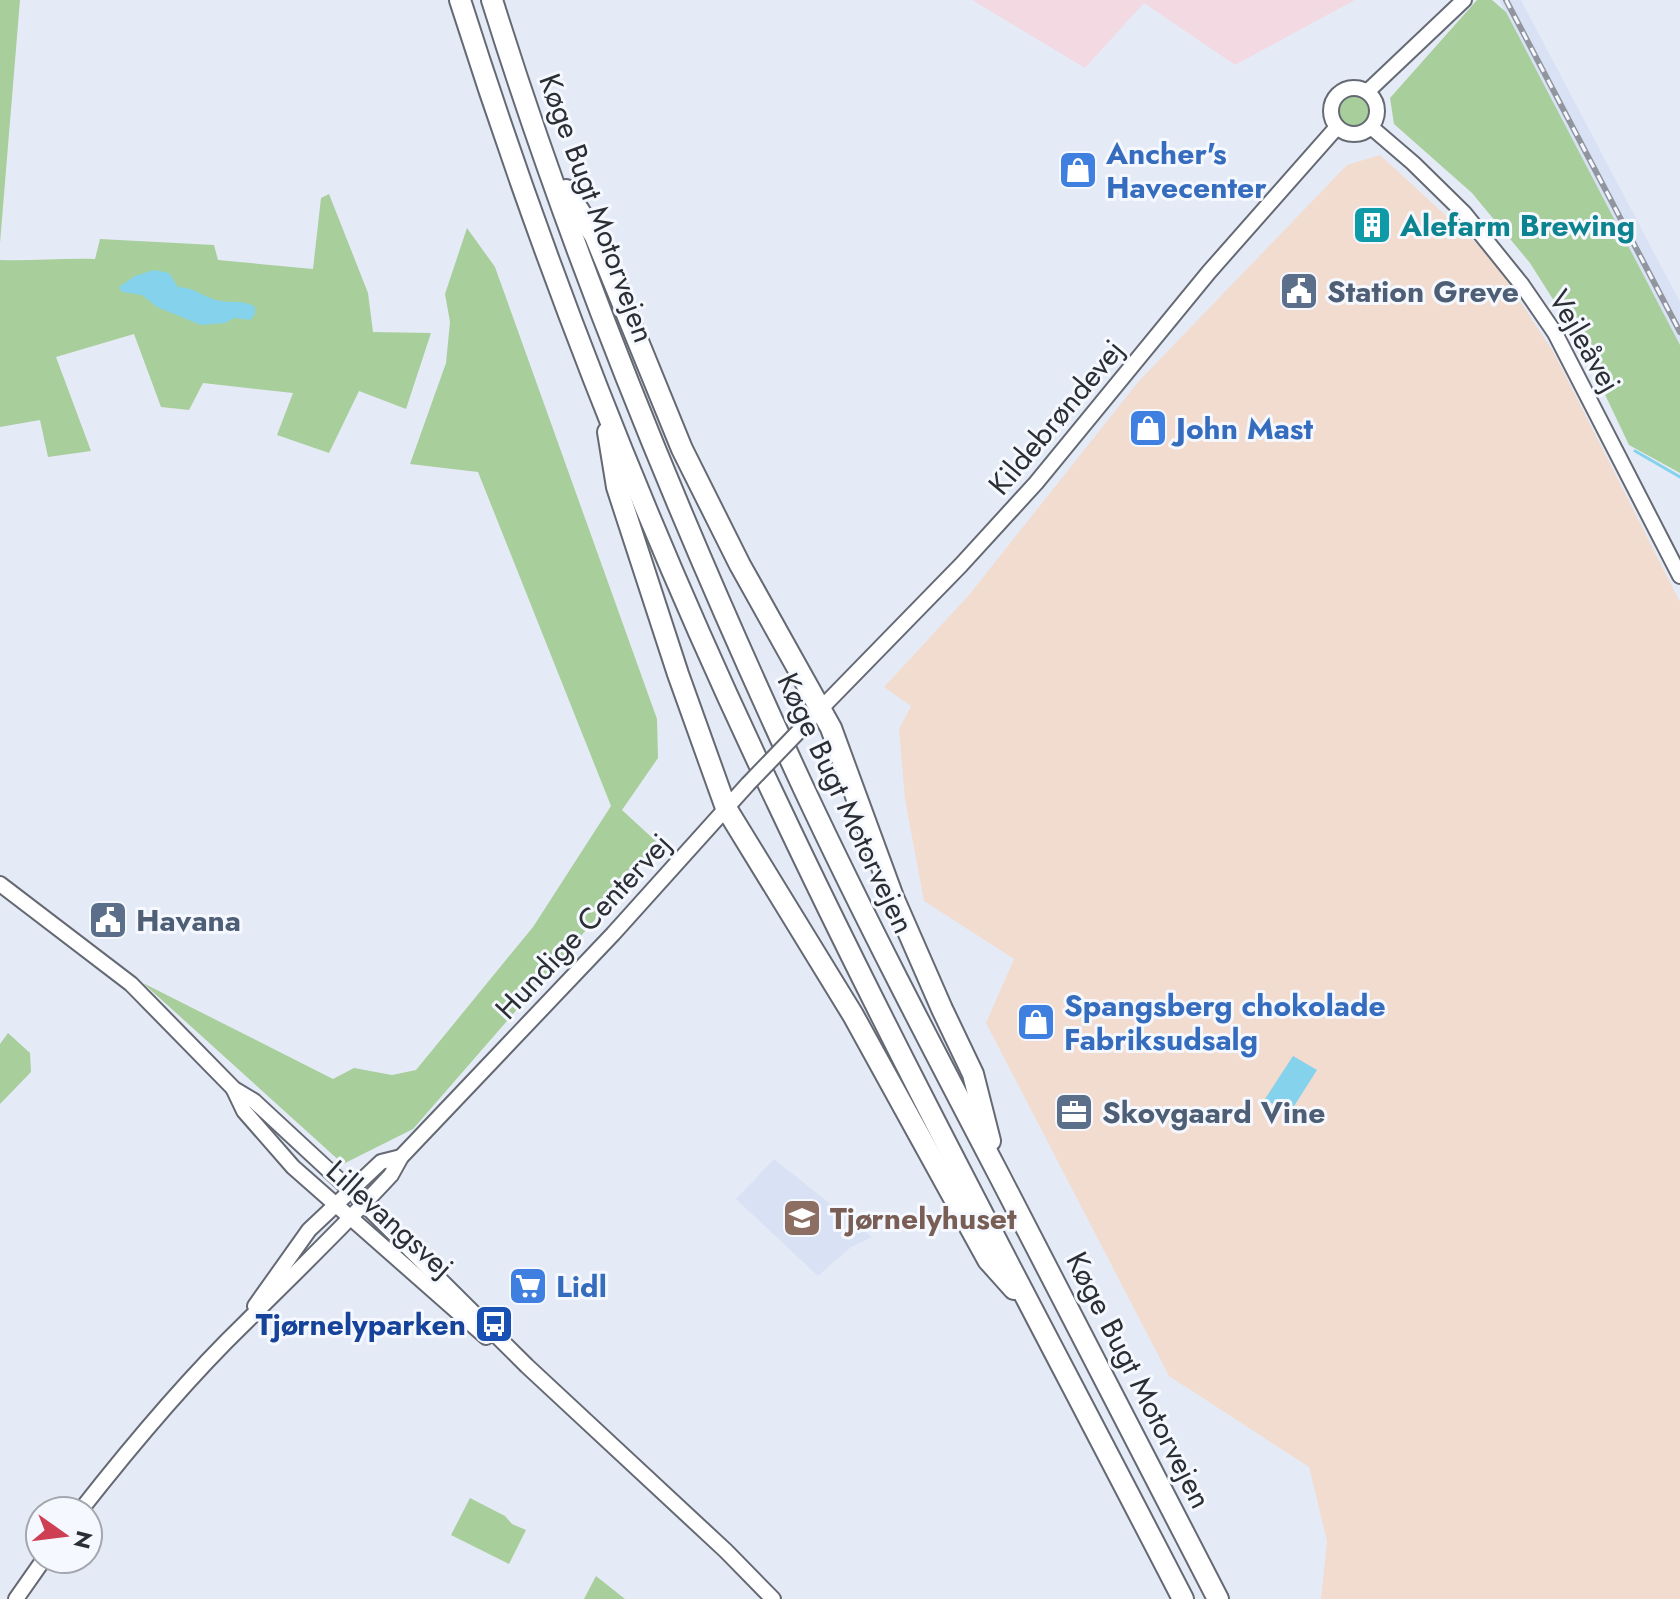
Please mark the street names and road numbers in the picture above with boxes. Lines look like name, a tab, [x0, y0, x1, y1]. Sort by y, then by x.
street label: Køge Bugt Motorvejen	[528, 68, 666, 348]
street label: Vejleåvej	[1538, 281, 1632, 401]
street label: Kildebrøndevej	[978, 330, 1134, 504]
street label: Køge Bugt Motorvejen	[767, 666, 925, 940]
street label: Hundige Centervej	[485, 823, 681, 1029]
street label: Lillevangsvej	[317, 1150, 463, 1288]
street label: Køge Bugt Motorvejen	[1056, 1244, 1222, 1516]

